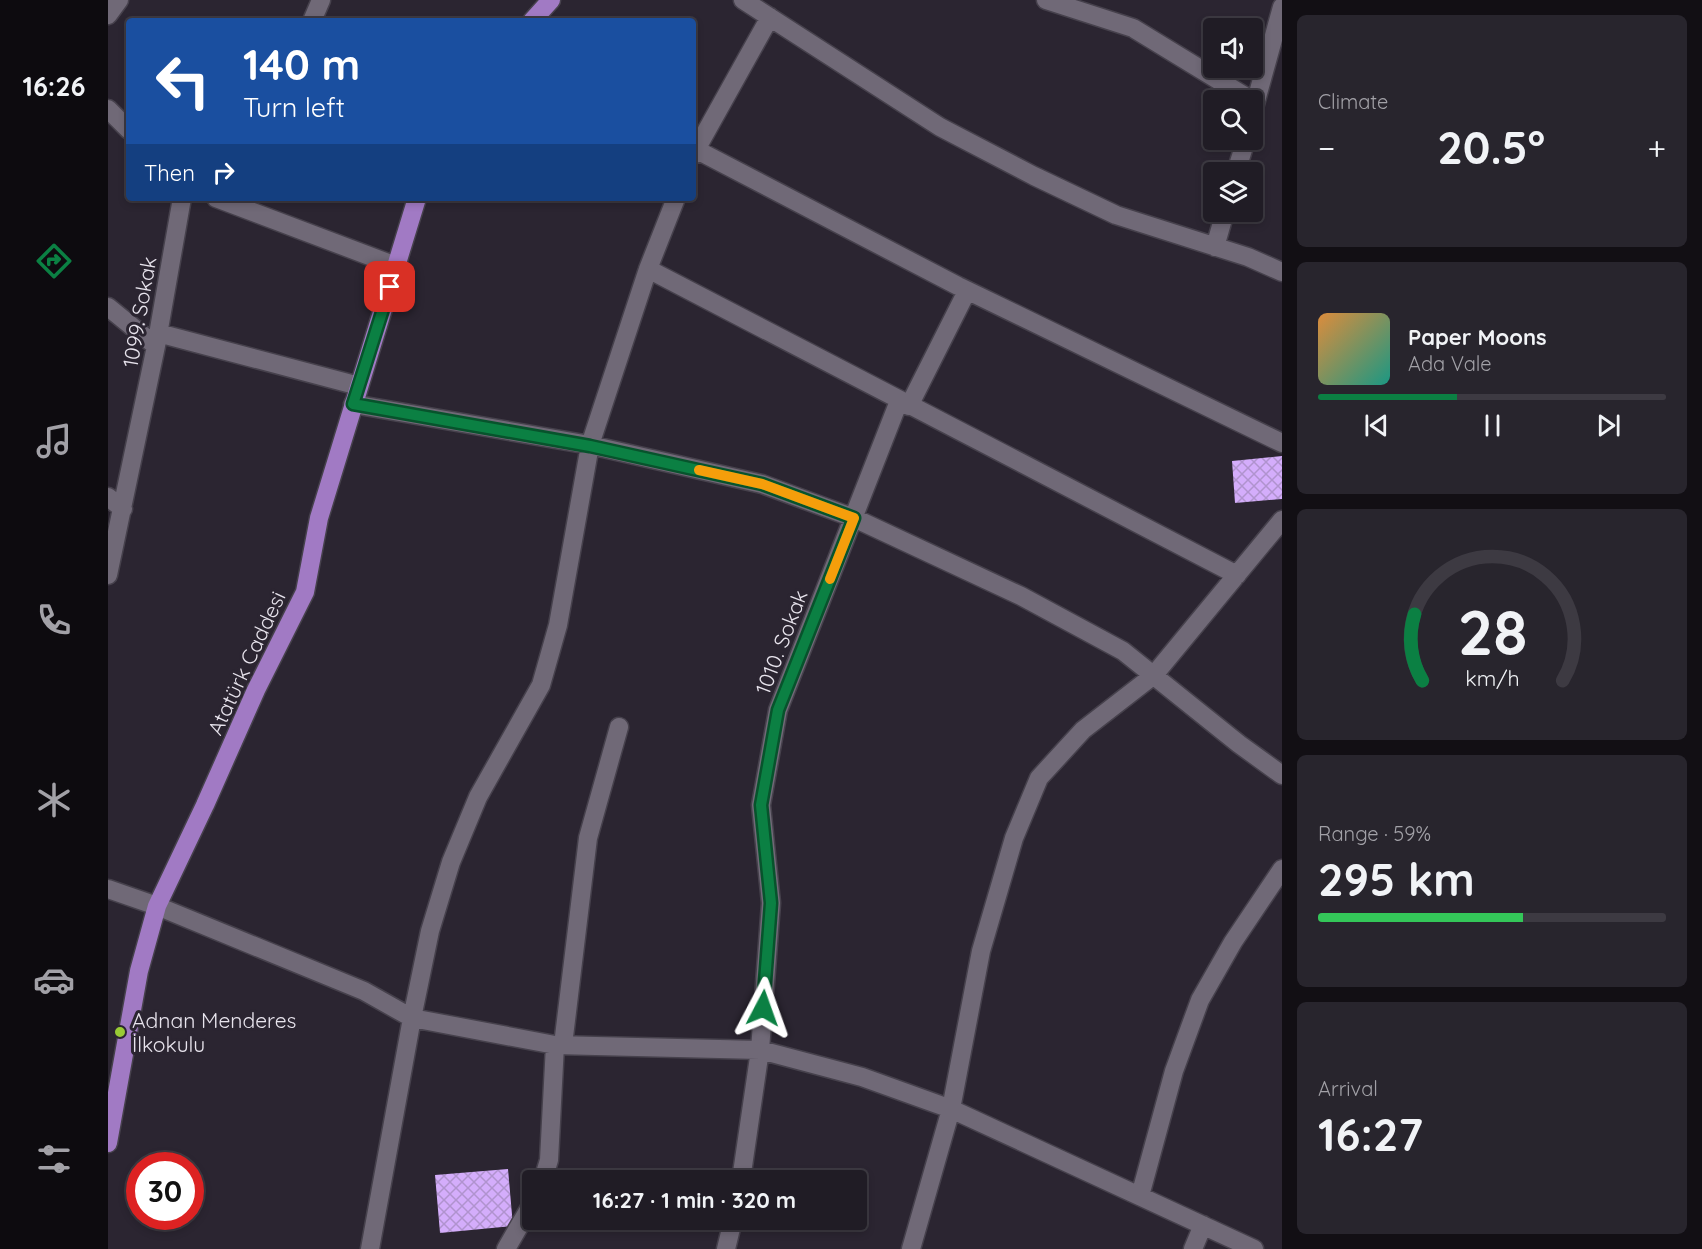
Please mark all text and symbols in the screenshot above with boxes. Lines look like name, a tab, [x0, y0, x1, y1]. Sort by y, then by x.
map controls	[1203, 18, 1263, 222]
button: sound	[1203, 18, 1263, 78]
text: 140 m	[243, 38, 360, 91]
icon: left	[144, 42, 222, 120]
text: 16:26	[22, 69, 86, 103]
text: Climate	[1318, 89, 1388, 114]
text: Turn left	[243, 90, 345, 124]
button: search	[1203, 90, 1263, 150]
text: 20.5°	[1437, 119, 1545, 175]
text: −	[1318, 127, 1335, 168]
text: +	[1647, 127, 1666, 168]
icon: right	[207, 156, 240, 189]
text: Then	[144, 159, 195, 187]
button: layers	[1203, 162, 1263, 222]
icon: directions	[33, 240, 75, 282]
street label: 1099. Sokak	[116, 255, 162, 369]
pin	[364, 261, 415, 312]
icon: arrive	[373, 270, 406, 303]
text: Paper Moons	[1408, 323, 1547, 351]
text: Ada Vale	[1408, 351, 1492, 376]
icon: previous	[1360, 409, 1393, 442]
icon: pause	[1476, 409, 1509, 442]
icon: next	[1592, 409, 1625, 442]
icon: music	[33, 420, 75, 462]
street label: 1010. Sokak	[749, 586, 813, 698]
street label: Atatürk Caddesi	[201, 587, 291, 739]
text: 28	[1457, 594, 1527, 672]
icon: phone	[33, 599, 75, 641]
text: km/h	[1465, 666, 1519, 692]
icon: climate	[33, 779, 75, 821]
text: Range · 59%	[1318, 821, 1431, 846]
text: 295 km	[1318, 851, 1475, 907]
icon: car	[33, 959, 75, 1001]
position arrow	[731, 976, 795, 1040]
place label: Adnan Menderes İlkokulu	[132, 1007, 296, 1057]
marker: Adnan Menderes İlkokulu	[113, 1025, 127, 1039]
text: Arrival	[1318, 1076, 1378, 1101]
text: 16:27	[1318, 1106, 1423, 1162]
icon: filters	[33, 1138, 75, 1180]
speed limit sign: 30	[126, 1152, 204, 1230]
text: 16:27 · 1 min · 320 m	[593, 1186, 796, 1214]

